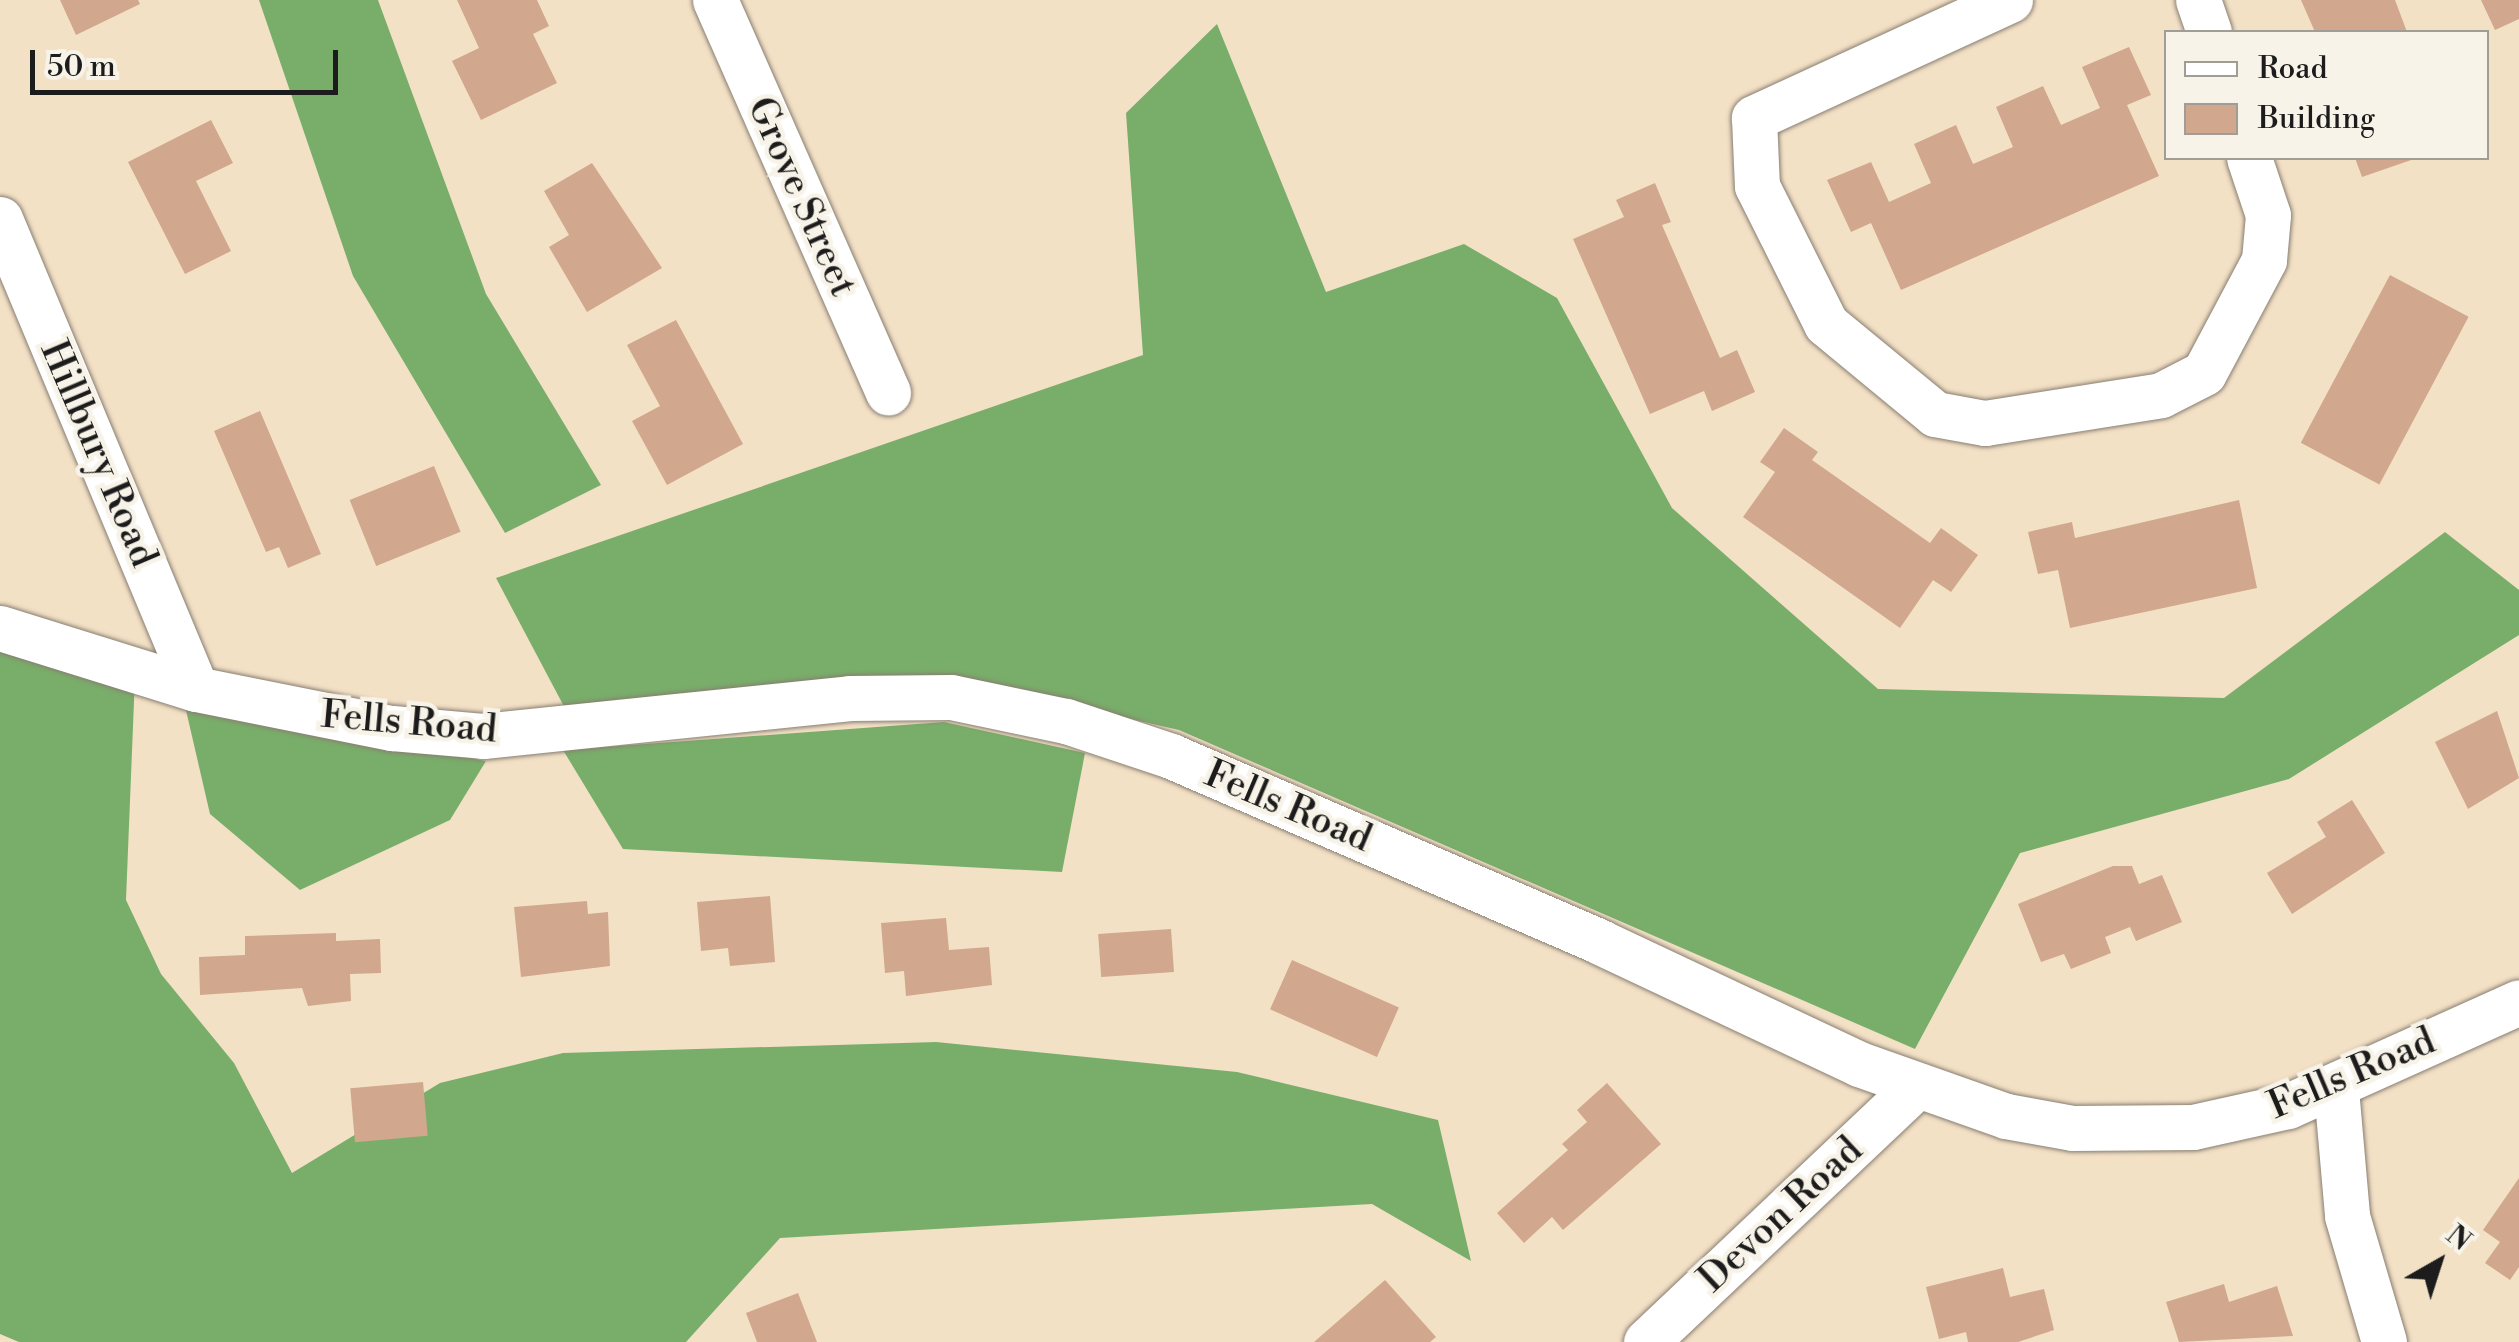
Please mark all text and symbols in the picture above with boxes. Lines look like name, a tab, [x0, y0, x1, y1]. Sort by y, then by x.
scale bar	[35, 30, 342, 92]
legend	[2164, 30, 2489, 160]
text: 50 m	[47, 48, 116, 86]
text: Road	[2258, 50, 2328, 88]
street label: Grove Street	[737, 90, 865, 304]
text: Building	[2258, 100, 2375, 138]
street label: Hillbury Road	[30, 334, 166, 574]
street label: Fells Road	[319, 693, 499, 753]
street label: Fells Road	[1198, 751, 1378, 863]
street label: Fells Road	[2262, 1018, 2442, 1130]
street label: Devon Road	[1690, 1128, 1872, 1302]
north arrow	[2389, 1212, 2489, 1312]
text: N	[2439, 1218, 2478, 1259]

